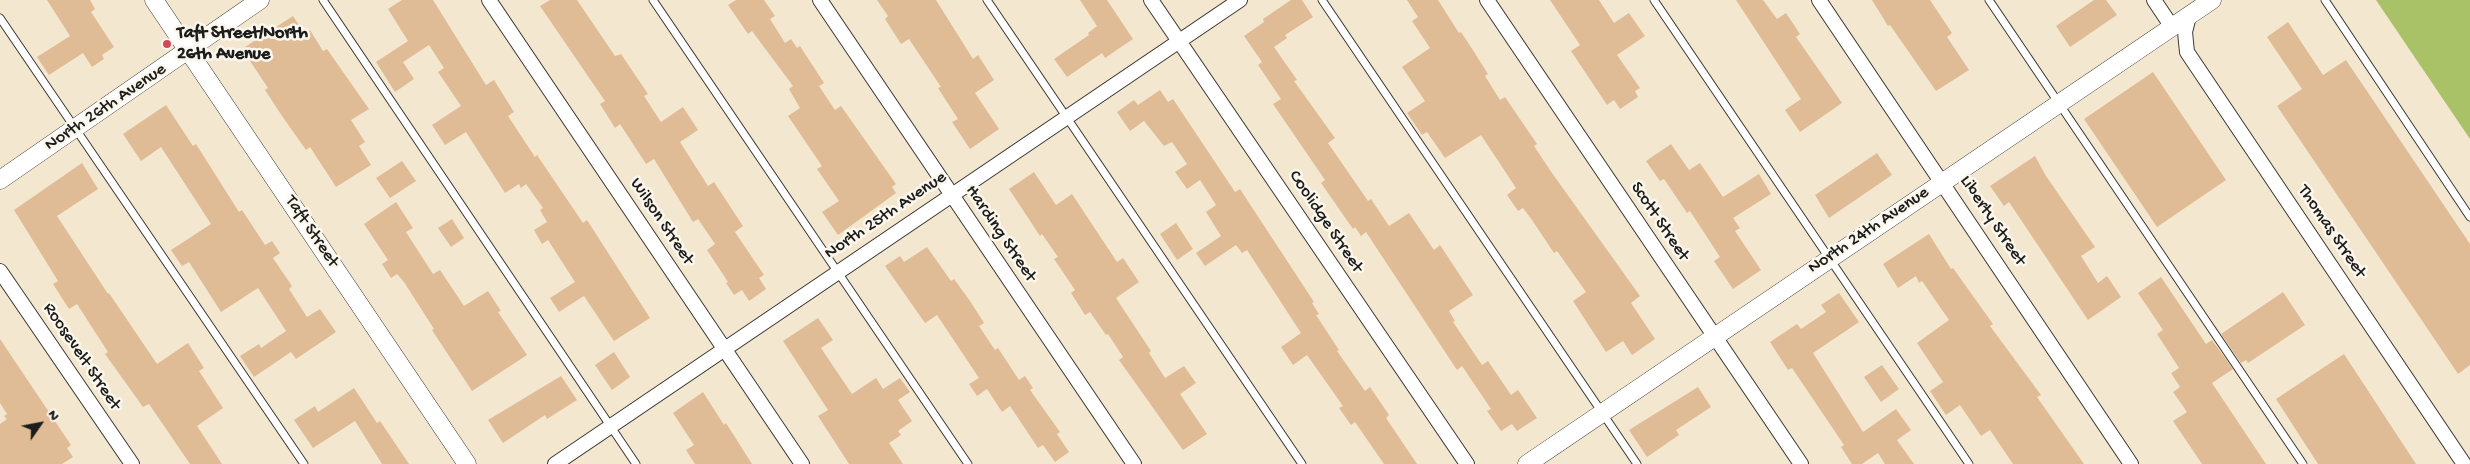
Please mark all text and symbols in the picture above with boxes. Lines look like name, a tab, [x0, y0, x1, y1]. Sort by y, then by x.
place label: Taft Street/North 26th Avenue	[177, 23, 308, 66]
marker: Taft Street/North 26th Avenue	[161, 38, 173, 50]
street label: North 26th Avenue	[41, 59, 171, 157]
street label: North 25th Avenue	[821, 167, 951, 265]
street label: Coolidge Street	[1283, 167, 1367, 277]
street label: Liberty Street	[1954, 172, 2030, 270]
street label: Wilson Street	[624, 175, 698, 269]
street label: Scott Street	[1625, 178, 1693, 266]
street label: Harding Street	[960, 181, 1040, 287]
street label: Thomas Street	[2292, 181, 2370, 283]
street label: North 24th Avenue	[1804, 182, 1934, 280]
street label: Taft Street	[279, 192, 343, 272]
street label: Roosevelt Street	[37, 299, 125, 415]
north arrow	[15, 399, 65, 449]
text: N	[43, 407, 63, 424]

